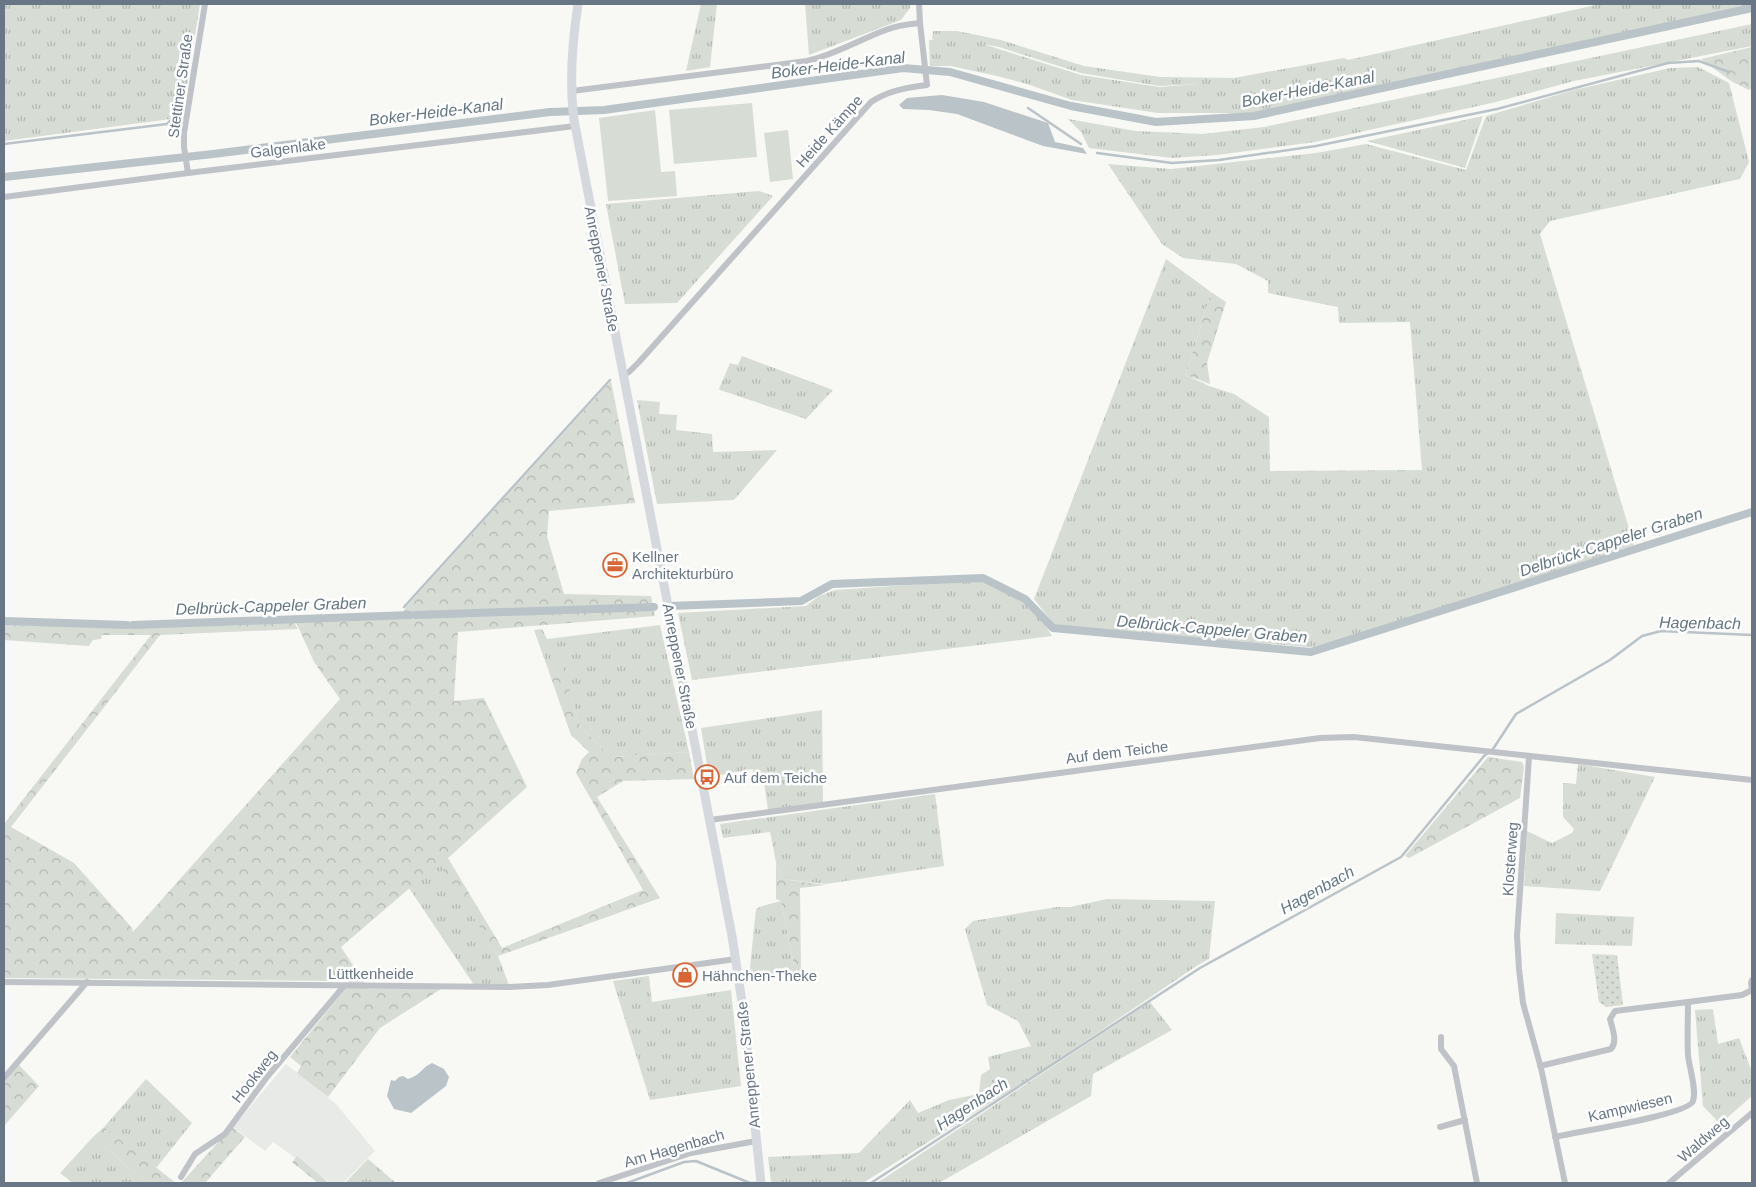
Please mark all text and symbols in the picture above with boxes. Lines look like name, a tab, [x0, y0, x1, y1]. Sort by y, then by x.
street label: Stettiner Straße	[164, 33, 196, 139]
water label: Boker-Heide-Kanal	[770, 48, 906, 82]
water label: Boker-Heide-Kanal	[1240, 68, 1376, 110]
street label: Heide Kämpe	[792, 92, 866, 170]
water label: Boker-Heide-Kanal	[368, 95, 504, 129]
street label: Galgenlake	[249, 135, 327, 161]
street label: Anreppener Straße	[581, 205, 623, 333]
water label: Delbrück-Cappeler Graben	[1517, 504, 1705, 580]
place label: Kellner Architekturbüro	[632, 548, 734, 582]
office icon: Kellner Architekturbüro	[602, 552, 628, 578]
water label: Delbrück-Cappeler Graben	[175, 594, 367, 618]
street label: Anreppener Straße	[659, 602, 701, 730]
water label: Delbrück-Cappeler Graben	[1116, 612, 1308, 646]
water label: Hagenbach	[1659, 614, 1741, 632]
street label: Auf dem Teiche	[1065, 737, 1169, 767]
bus stop icon: Auf dem Teiche	[694, 764, 720, 790]
place label: Auf dem Teiche	[724, 769, 827, 786]
street label: Klosterweg	[1499, 821, 1521, 897]
water label: Hagenbach	[1277, 863, 1357, 917]
shop icon: Hähnchen-Theke	[672, 962, 698, 988]
street label: Lüttkenheide	[328, 965, 414, 982]
place label: Hähnchen-Theke	[702, 967, 817, 984]
street label: Anreppener Straße	[733, 1001, 763, 1129]
street label: Hookweg	[228, 1046, 280, 1106]
water label: Hagenbach	[933, 1075, 1011, 1133]
street label: Kampwiesen	[1586, 1089, 1674, 1125]
street label: Waldweg	[1674, 1113, 1732, 1165]
street label: Am Hagenbach	[622, 1126, 726, 1170]

